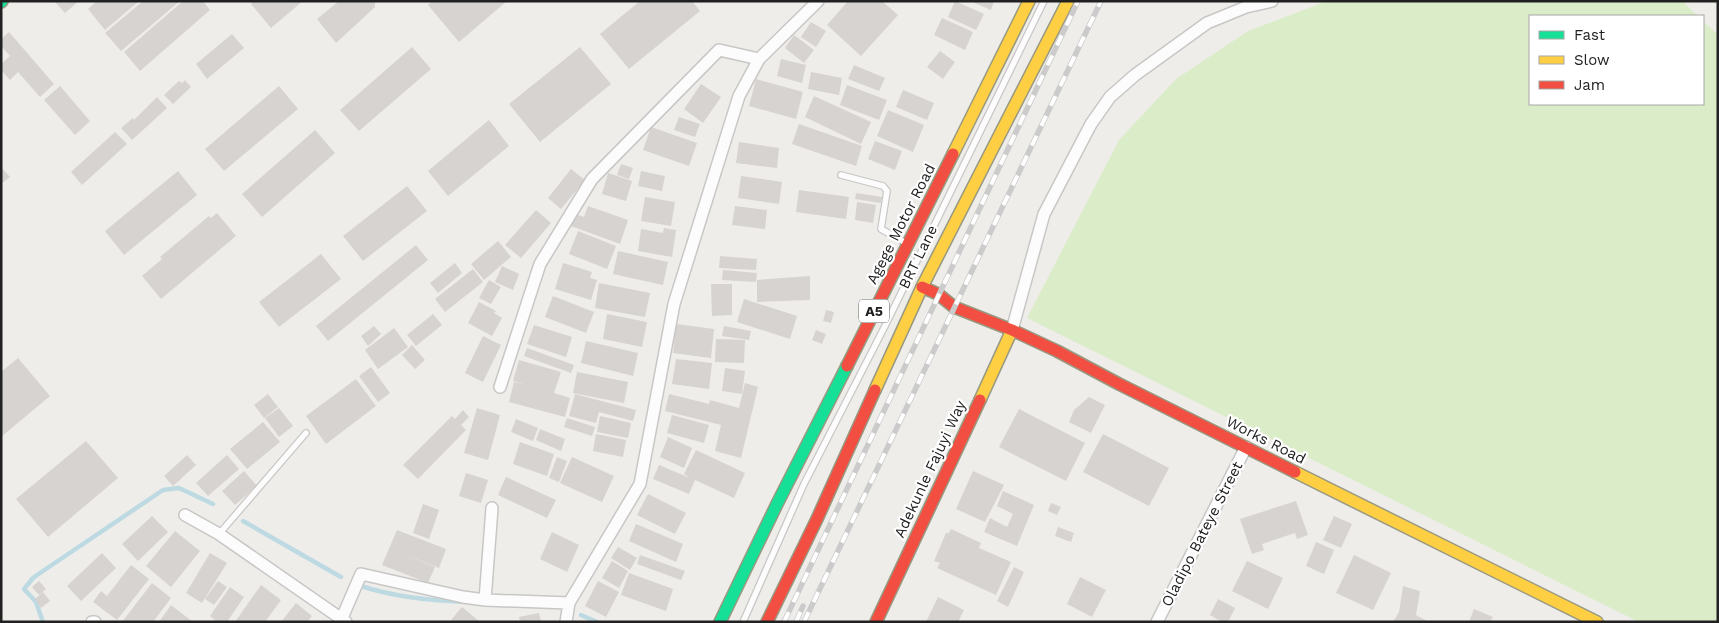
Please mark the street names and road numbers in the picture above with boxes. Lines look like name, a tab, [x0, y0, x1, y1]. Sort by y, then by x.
street label: Agege Motor Road	[863, 161, 939, 287]
street label: BRT Lane	[895, 222, 941, 292]
road number: A5	[859, 300, 889, 322]
street label: Adekunle Fajuyi Way	[890, 397, 970, 541]
street label: Works Road	[1223, 412, 1309, 468]
street label: Oladipo Bateye Street	[1158, 458, 1247, 610]

